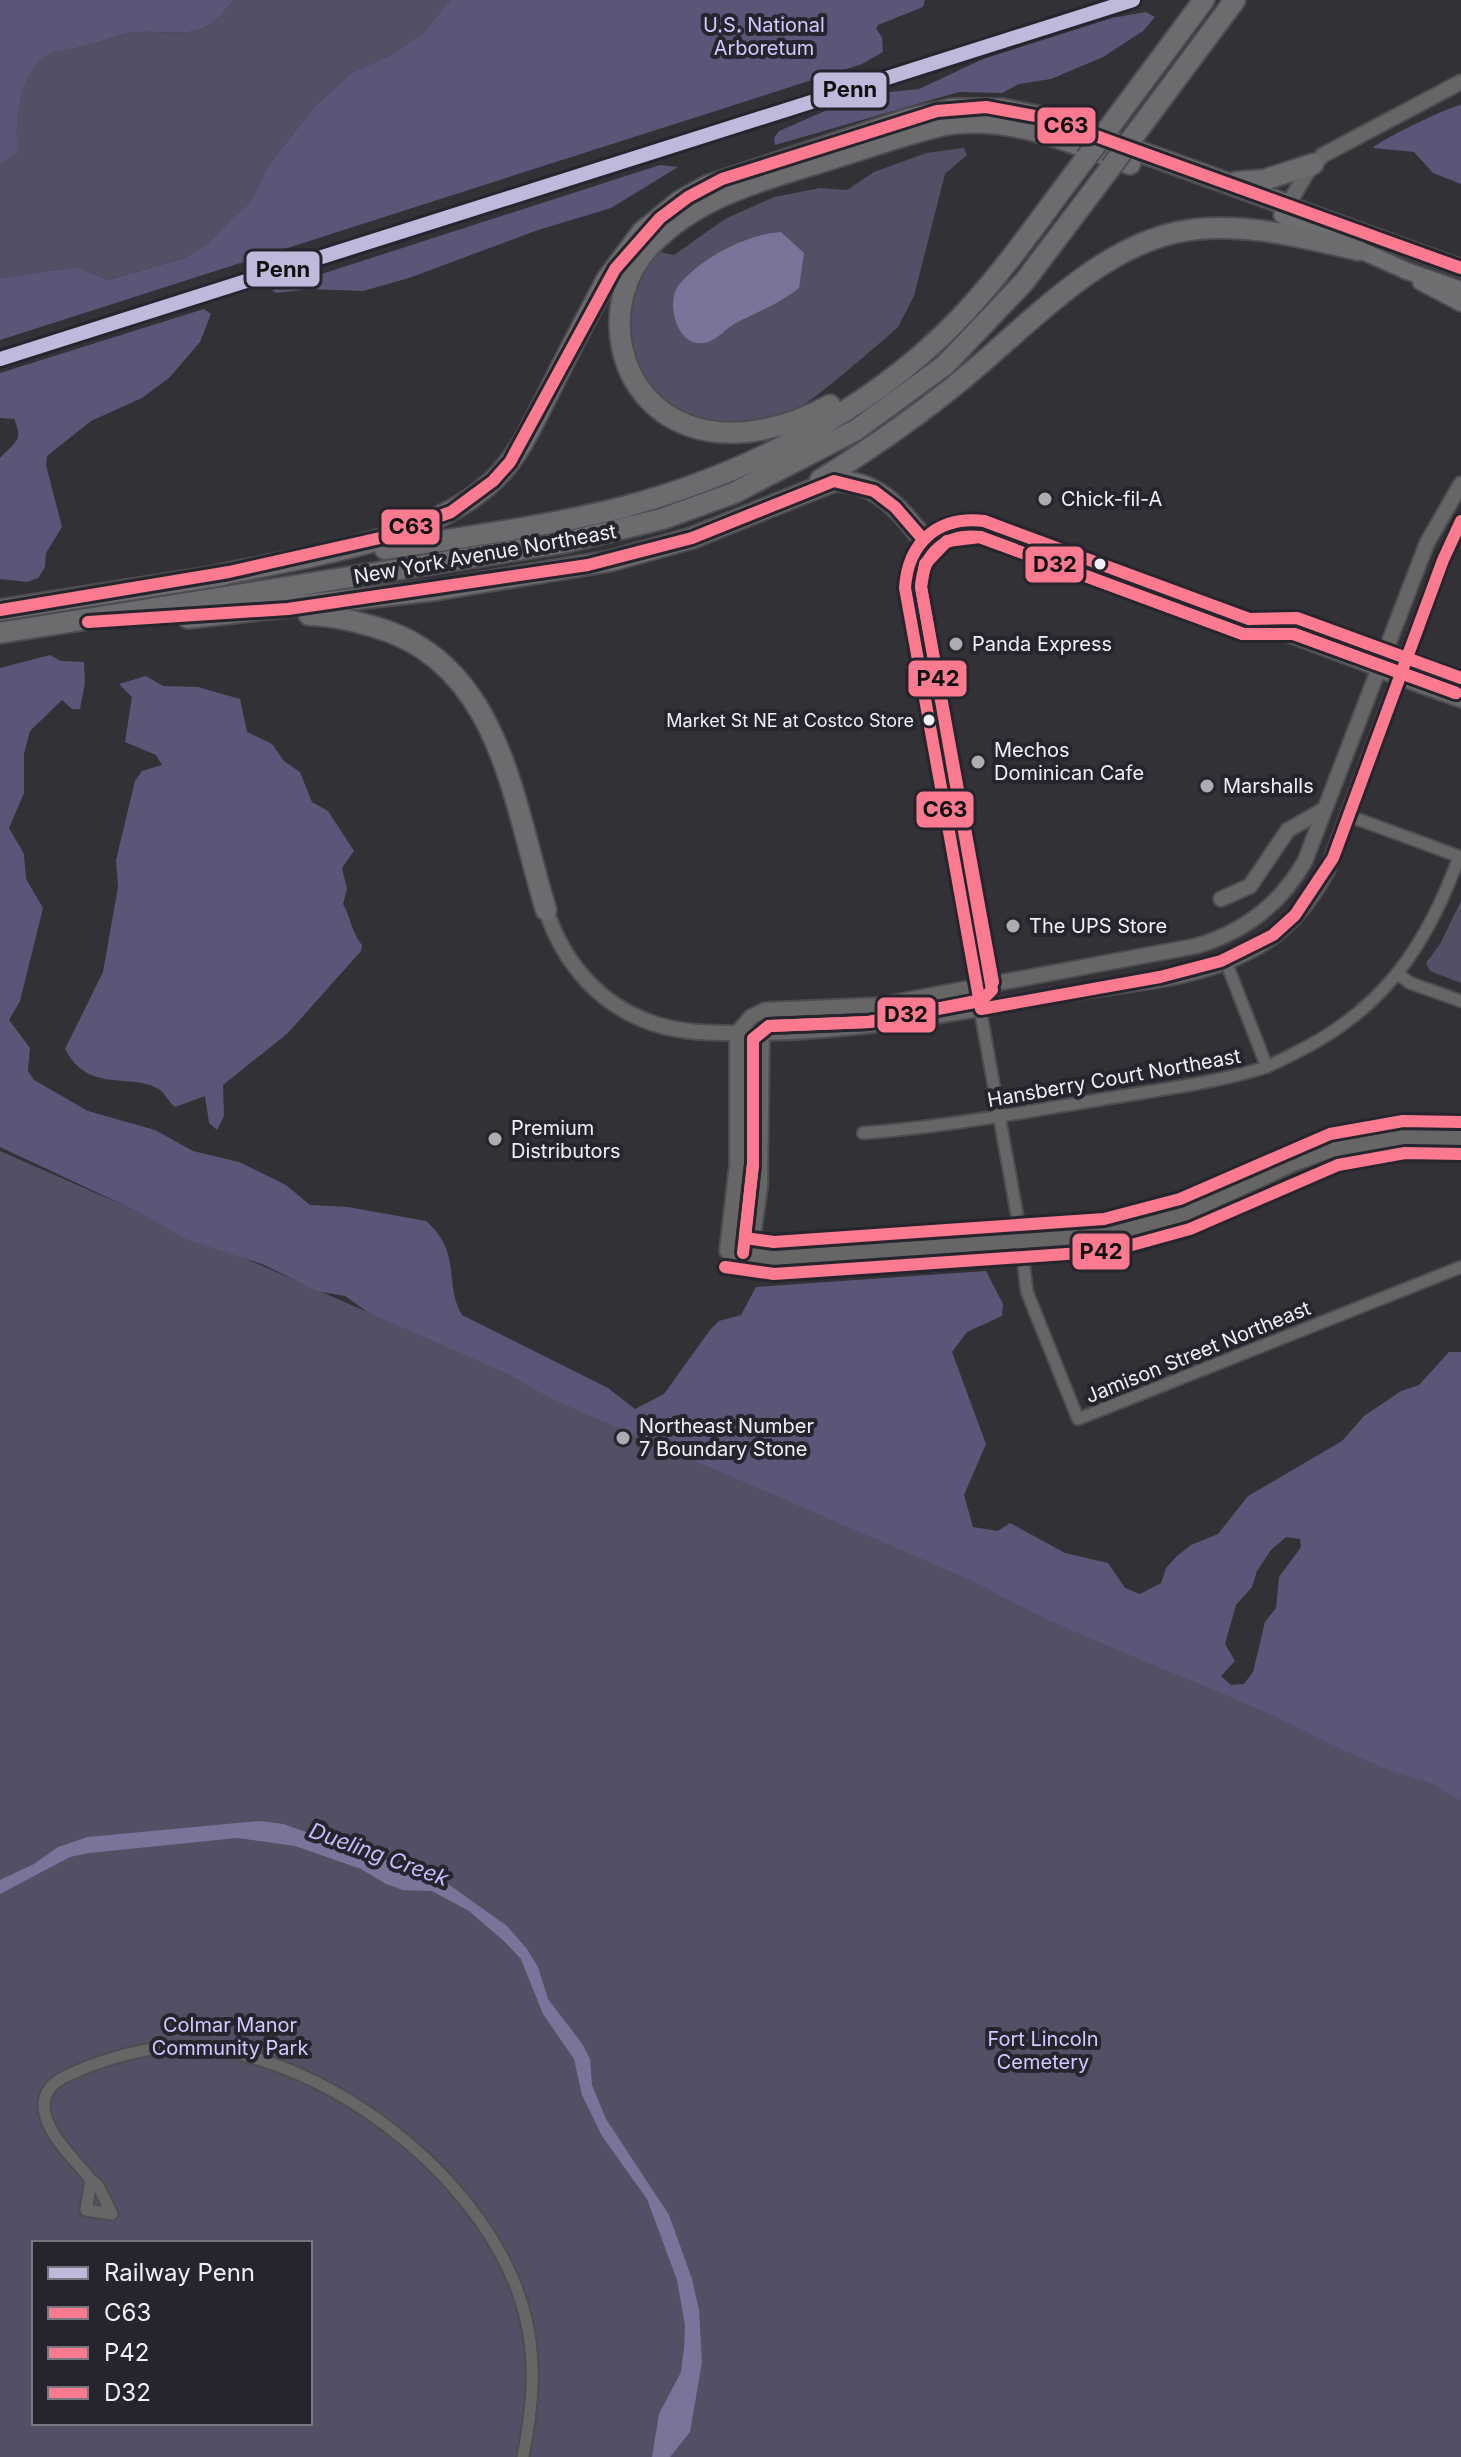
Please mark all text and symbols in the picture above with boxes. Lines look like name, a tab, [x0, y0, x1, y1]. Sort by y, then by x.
park label: U.S. National Arboretum	[703, 13, 825, 60]
line badge: Penn	[812, 71, 888, 109]
text: Penn	[823, 76, 877, 102]
line badge: C63	[1036, 106, 1097, 145]
text: C63	[1044, 112, 1088, 138]
line badge: Penn	[245, 250, 321, 288]
text: Penn	[256, 256, 310, 282]
place label: Chick-fil-A	[1061, 487, 1163, 511]
marker: Chick-fil-A	[1036, 490, 1054, 508]
line badge: C63	[380, 508, 441, 546]
text: C63	[389, 513, 433, 539]
street label: New York Avenue Northeast	[352, 519, 619, 589]
line badge: D32	[1024, 545, 1085, 584]
text: D32	[1033, 551, 1077, 577]
unlabelled marker	[1092, 556, 1108, 572]
place label: Panda Express	[972, 632, 1112, 656]
marker: Panda Express	[947, 635, 965, 653]
line badge: P42	[907, 659, 968, 698]
text: P42	[917, 665, 960, 691]
place label: Market St NE at Costco Store	[666, 710, 914, 731]
marker: Market St NE at Costco Store	[921, 712, 937, 728]
place label: Mechos Dominican Cafe	[994, 738, 1144, 785]
marker: Mechos Dominican Cafe	[969, 753, 987, 771]
place label: Marshalls	[1223, 774, 1314, 798]
marker: Marshalls	[1198, 777, 1216, 795]
line badge: C63	[915, 790, 975, 829]
text: C63	[923, 796, 967, 822]
place label: The UPS Store	[1029, 914, 1167, 938]
marker: The UPS Store	[1004, 917, 1022, 935]
line badge: D32	[876, 996, 937, 1034]
text: D32	[884, 1001, 928, 1027]
street label: Hansberry Court Northeast	[985, 1044, 1243, 1112]
place label: Premium Distributors	[511, 1116, 621, 1163]
marker: Premium Distributors	[486, 1130, 504, 1148]
line badge: P42	[1071, 1232, 1131, 1271]
text: P42	[1080, 1238, 1123, 1264]
street label: Jamison Street Northeast	[1082, 1296, 1314, 1408]
place label: Northeast Number 7 Boundary Stone	[639, 1414, 814, 1461]
marker: Northeast Number 7 Boundary Stone	[614, 1429, 632, 1447]
water label: Dueling Creek	[306, 1817, 453, 1892]
park label: Colmar Manor Community Park	[152, 2013, 308, 2060]
park label: Fort Lincoln Cemetery	[987, 2027, 1099, 2074]
legend	[32, 2241, 312, 2425]
text: Railway Penn	[104, 2258, 255, 2287]
text: C63	[104, 2298, 151, 2327]
text: P42	[104, 2338, 149, 2367]
text: D32	[104, 2378, 151, 2407]

